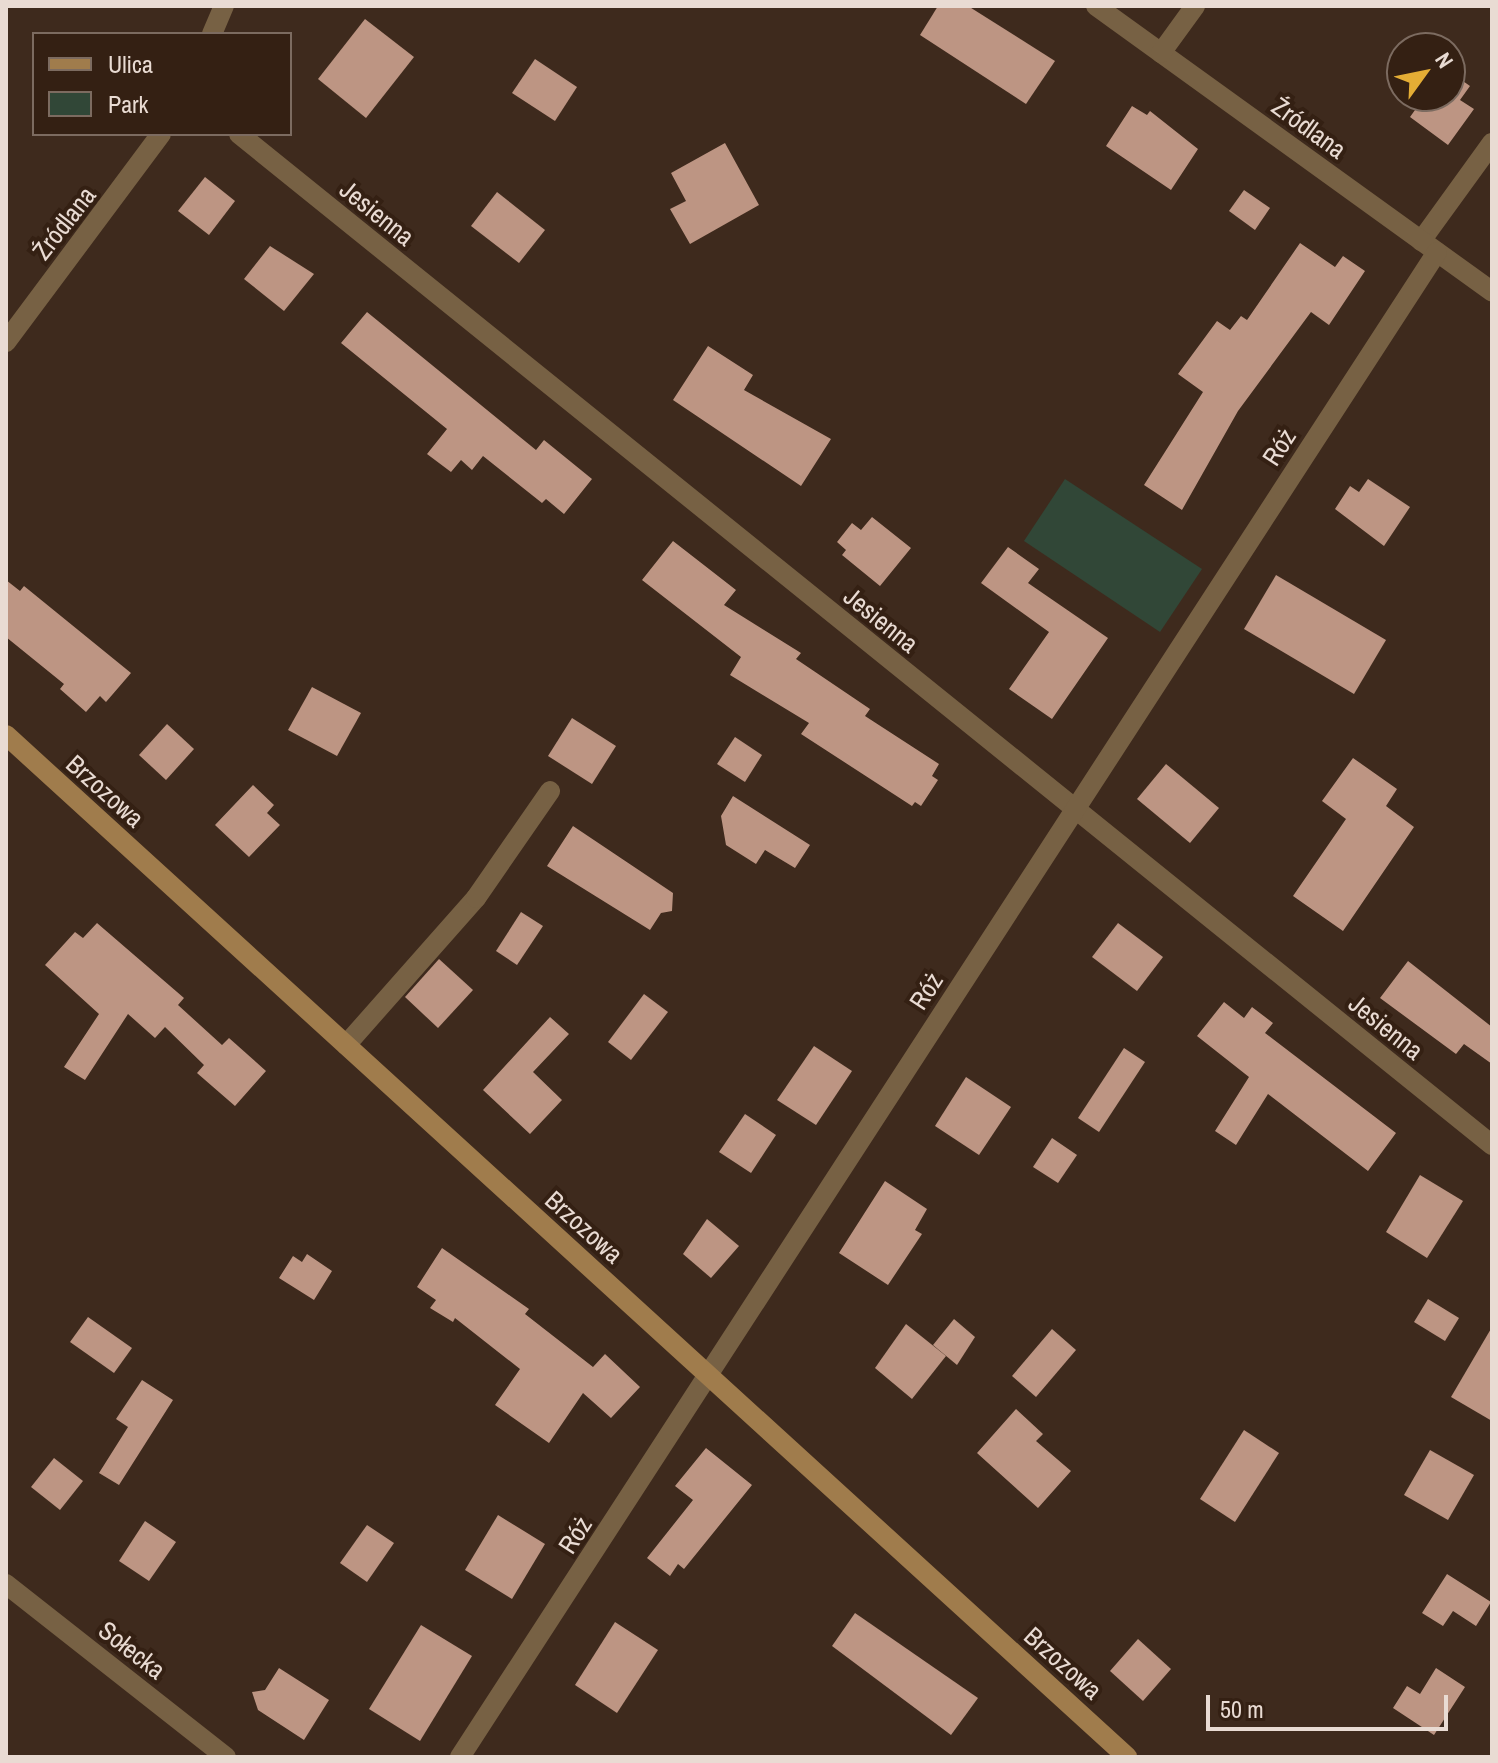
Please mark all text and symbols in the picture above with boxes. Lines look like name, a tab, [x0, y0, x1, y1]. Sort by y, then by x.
legend	[32, 32, 292, 136]
north arrow	[1386, 32, 1466, 112]
text: N	[1428, 46, 1461, 74]
text: Ulica	[108, 48, 153, 80]
text: Park	[108, 88, 148, 120]
street label: Źródlana	[1266, 91, 1352, 165]
street label: Jesienna	[334, 174, 420, 252]
street label: Źródlana	[26, 180, 102, 266]
street label: Róż	[1256, 423, 1302, 471]
street label: Jesienna	[838, 581, 924, 659]
street label: Brzozowa	[60, 748, 150, 834]
street label: Róż	[903, 967, 949, 1015]
street label: Jesienna	[1343, 988, 1429, 1066]
street label: Brzozowa	[539, 1184, 629, 1270]
street label: Róż	[552, 1511, 598, 1559]
street label: Sołecka	[93, 1614, 171, 1686]
street label: Brzozowa	[1018, 1620, 1108, 1706]
scale bar	[1210, 1679, 1452, 1729]
text: 50 m	[1220, 1693, 1264, 1725]

